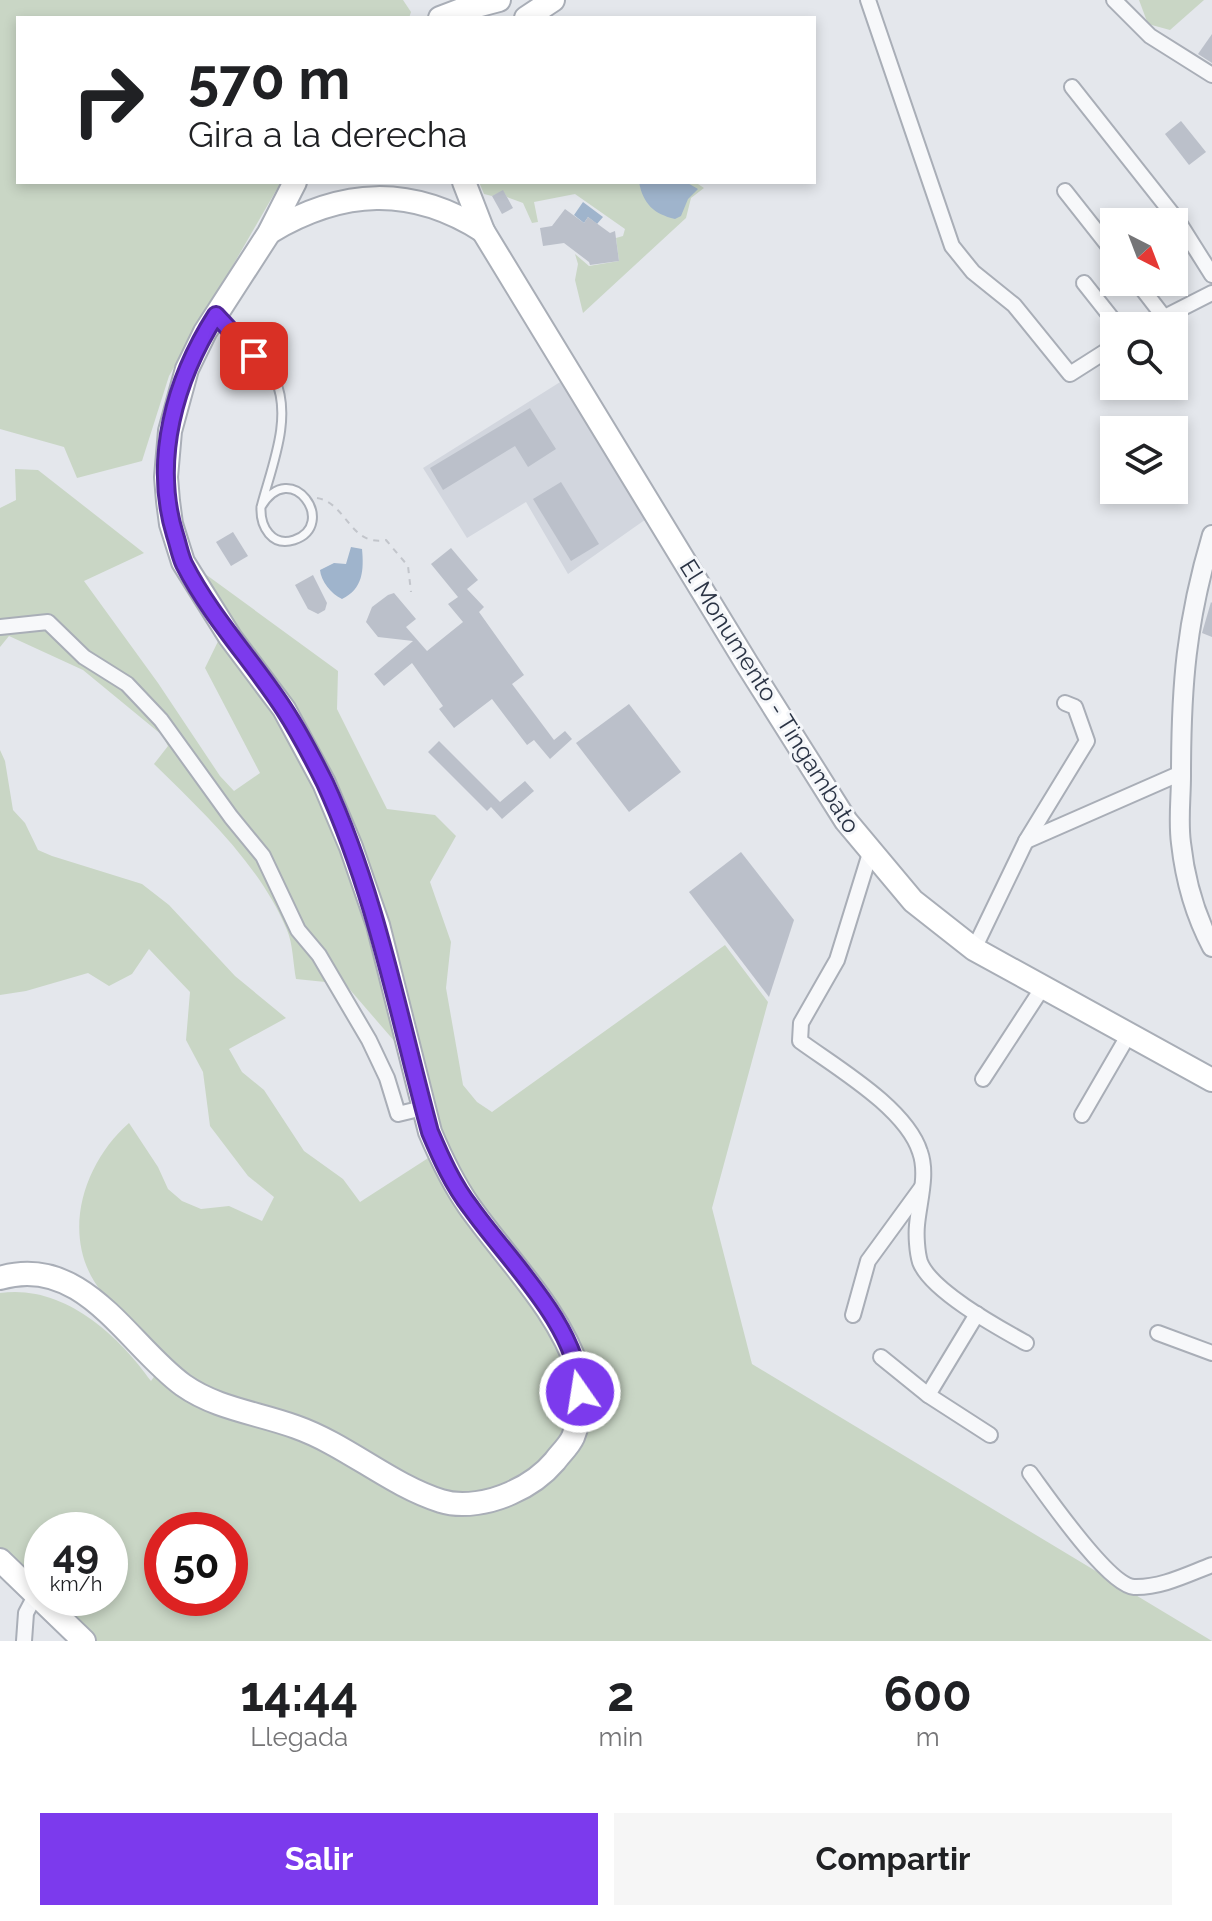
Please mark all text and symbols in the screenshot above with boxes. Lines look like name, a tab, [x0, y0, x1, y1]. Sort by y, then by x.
text: 570 m	[188, 46, 350, 112]
icon: right	[56, 48, 160, 152]
text: Gira a la derecha	[188, 113, 467, 155]
north arrow	[1100, 208, 1188, 296]
map controls	[1100, 208, 1188, 504]
button: search	[1100, 312, 1188, 400]
pin	[220, 322, 288, 390]
icon: arrive	[232, 334, 276, 378]
button: layers	[1100, 416, 1188, 504]
street label: El Monumento - Tingambato	[674, 554, 866, 838]
position arrow	[538, 1350, 622, 1434]
speed limit sign: 50	[144, 1512, 248, 1616]
text: 49	[53, 1530, 99, 1577]
text: km/h	[50, 1572, 102, 1596]
text: 14:44	[240, 1666, 358, 1722]
text: 2	[607, 1666, 634, 1722]
text: 600	[884, 1666, 972, 1722]
text: Llegada	[250, 1722, 348, 1752]
text: min	[598, 1722, 643, 1752]
text: m	[916, 1722, 940, 1752]
button: Salir	[40, 1813, 598, 1905]
button: Compartir	[614, 1813, 1172, 1905]

